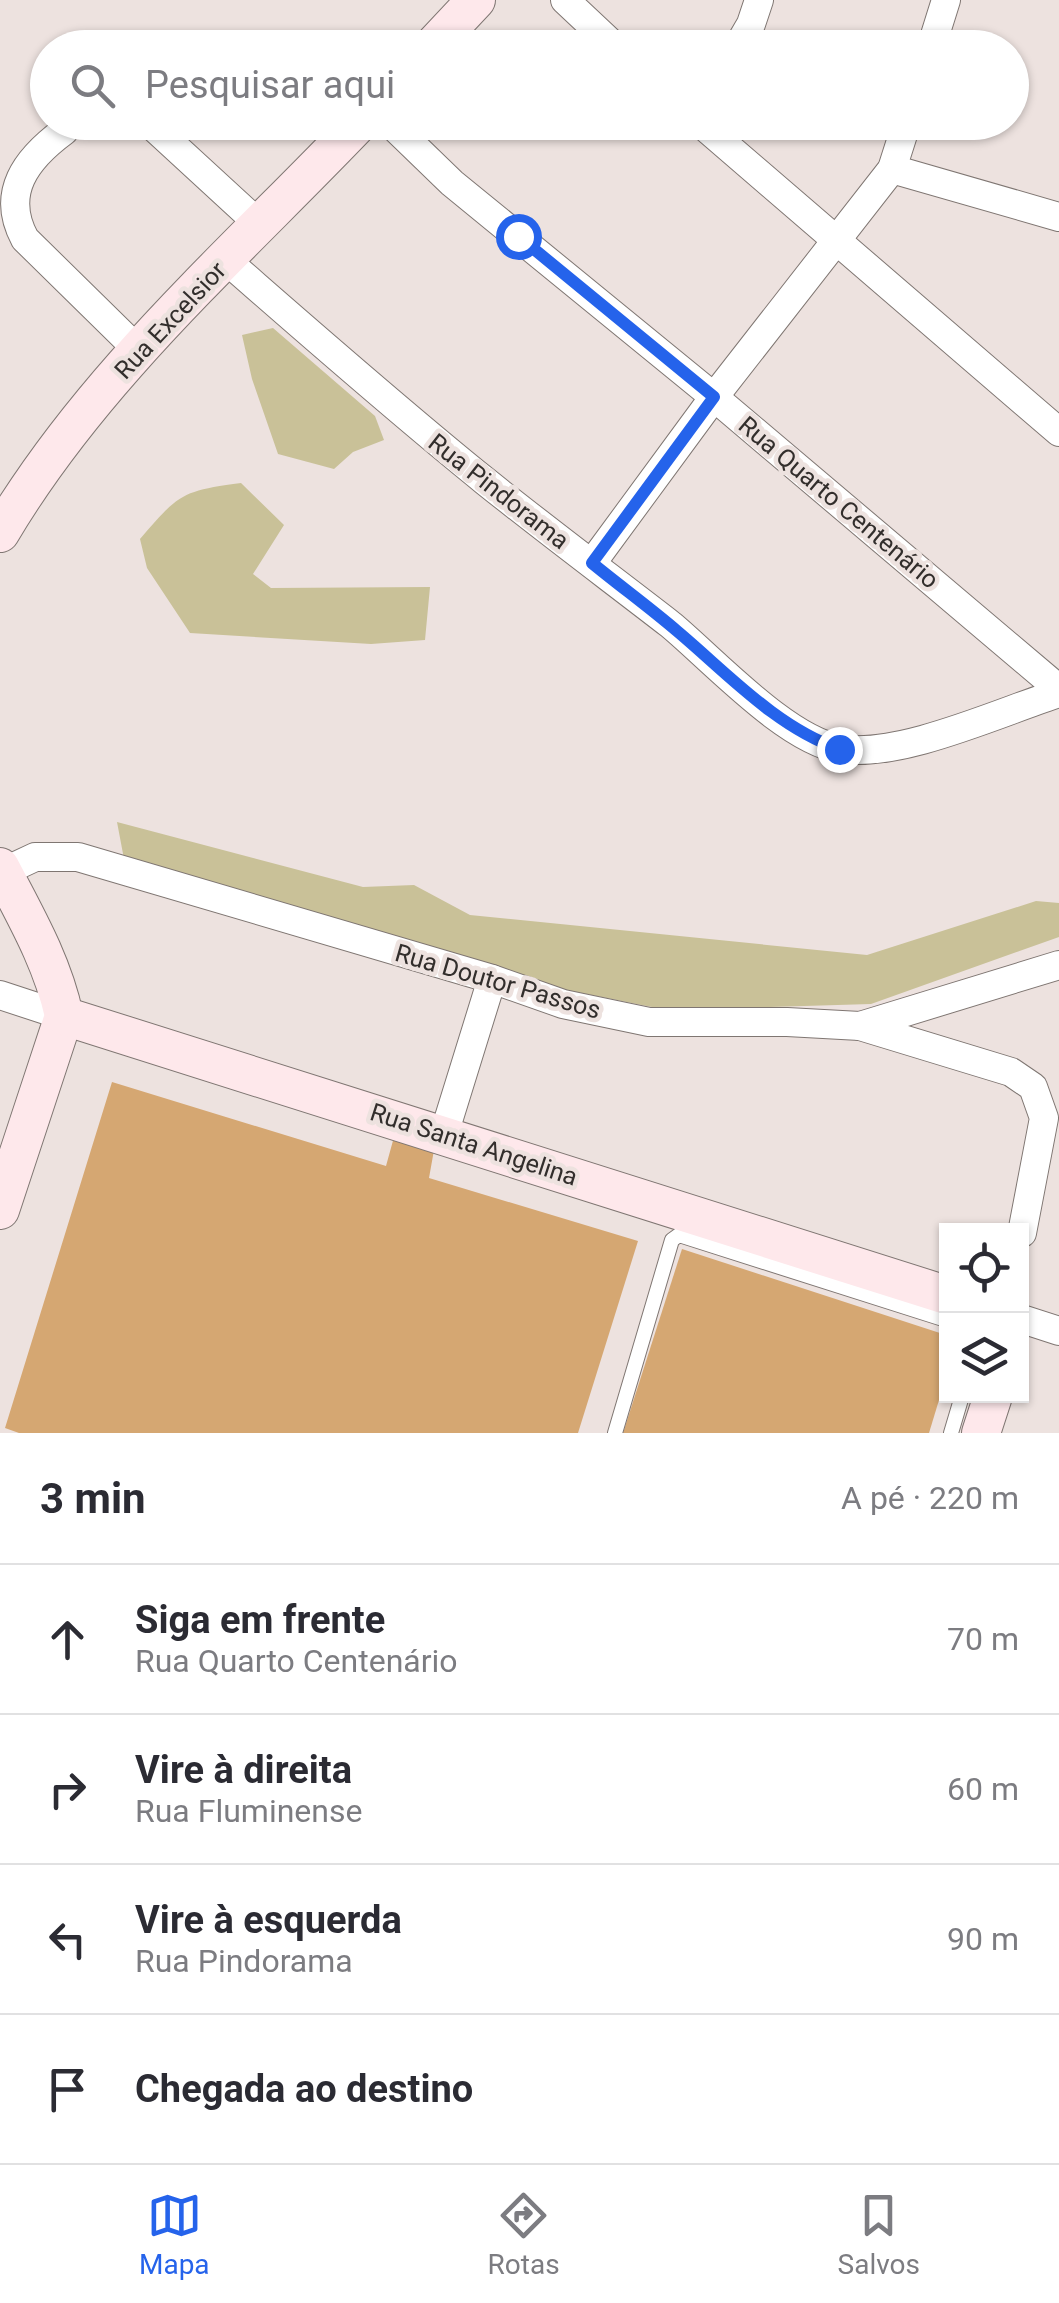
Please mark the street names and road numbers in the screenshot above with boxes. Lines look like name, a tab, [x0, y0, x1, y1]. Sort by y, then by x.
street label: Rua Excelsior	[109, 255, 232, 385]
street label: Rua Quarto Centenário	[733, 410, 945, 594]
street label: Rua Pindorama	[423, 428, 575, 555]
street label: Rua Doutor Passos	[392, 938, 604, 1025]
street label: Rua Santa Angelina	[367, 1097, 581, 1192]

